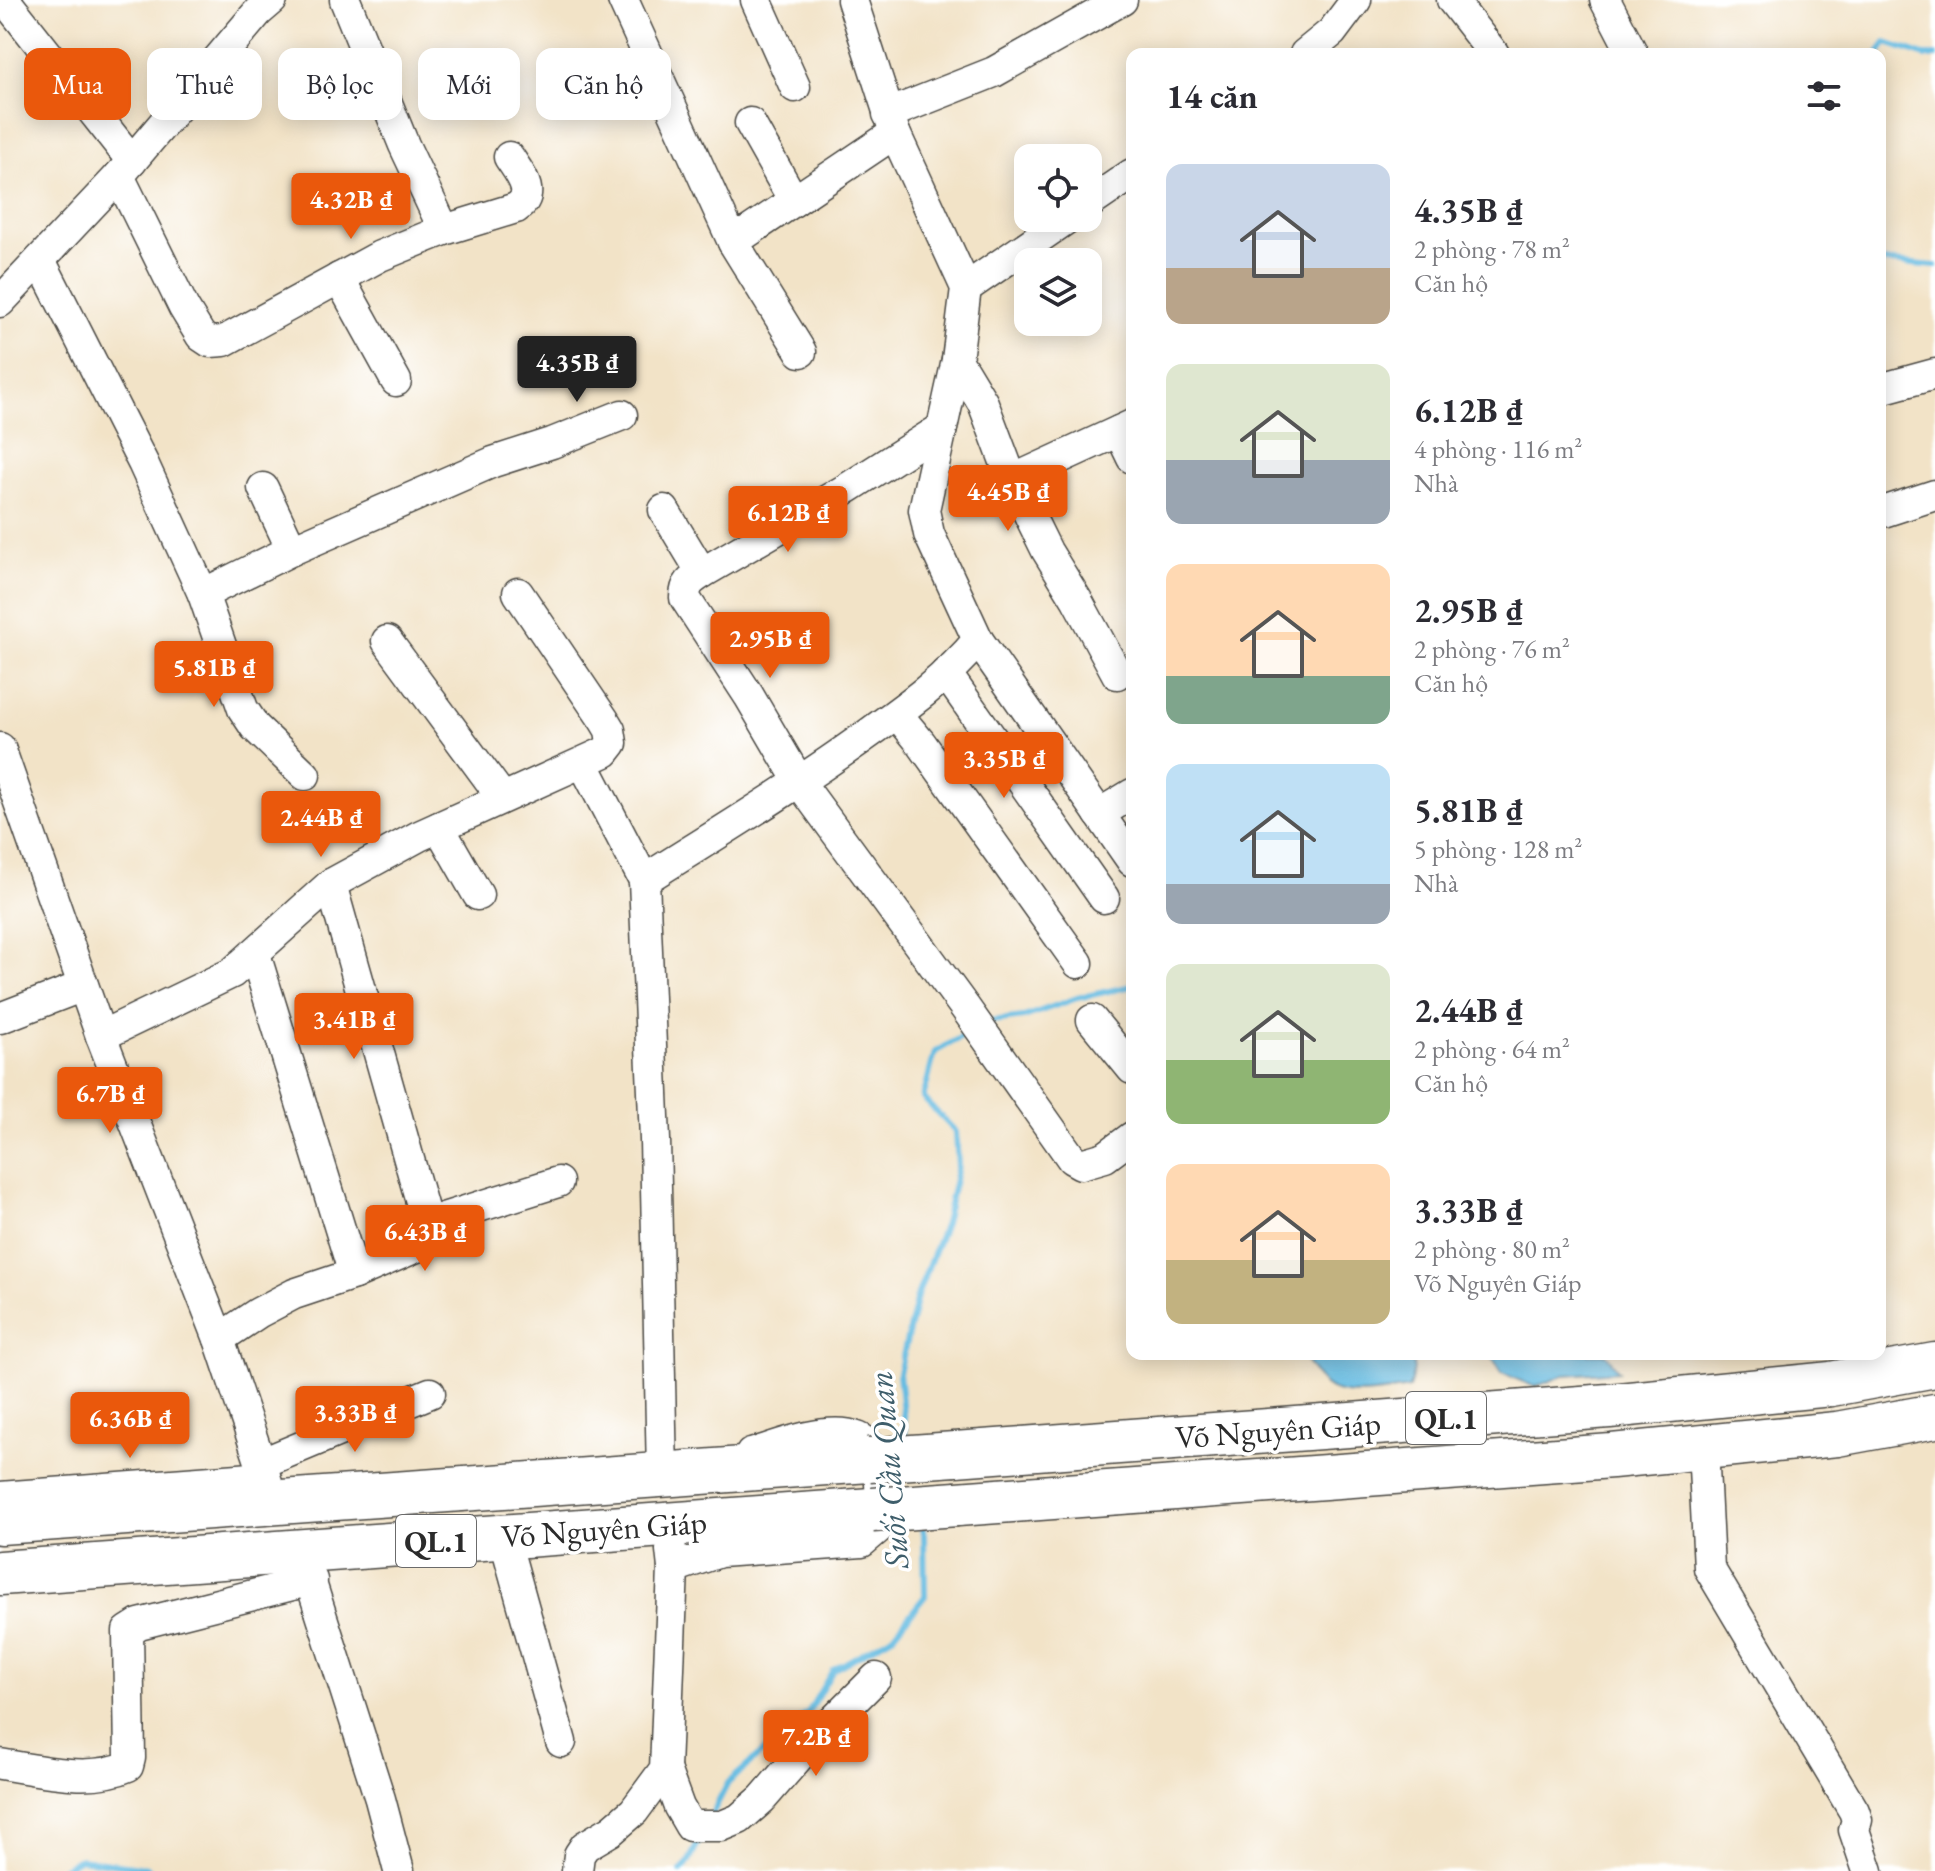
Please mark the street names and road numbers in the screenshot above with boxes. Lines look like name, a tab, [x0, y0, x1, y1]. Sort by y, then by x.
road number: QL.1	[1406, 1392, 1486, 1444]
street label: Võ Nguyên Giáp	[1174, 1402, 1382, 1458]
street label: Võ Nguyên Giáp	[500, 1501, 708, 1557]
road number: QL.1	[396, 1515, 476, 1567]

